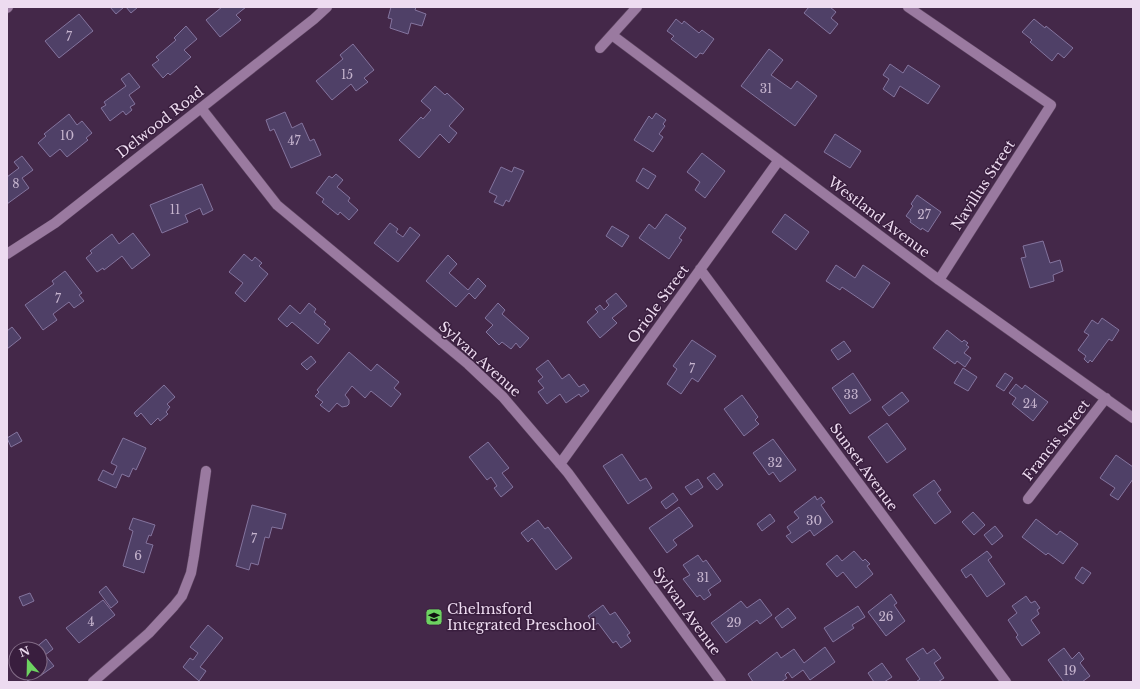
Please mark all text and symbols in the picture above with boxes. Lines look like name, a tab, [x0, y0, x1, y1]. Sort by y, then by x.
house number: 7	[66, 29, 73, 44]
house number: 15	[341, 67, 353, 82]
house number: 31	[760, 81, 772, 96]
street label: Delwood Road	[113, 82, 208, 162]
house number: 10	[60, 128, 74, 143]
house number: 47	[287, 133, 301, 148]
street label: Navillus Street	[947, 136, 1019, 233]
street label: Westland Avenue	[824, 172, 934, 261]
house number: 8	[12, 176, 20, 191]
house number: 11	[170, 202, 180, 217]
house number: 27	[917, 207, 932, 222]
street label: Oriole Street	[624, 261, 693, 347]
house number: 7	[55, 291, 62, 306]
street label: Sylvan Avenue	[435, 317, 525, 401]
house number: 7	[689, 361, 696, 376]
house number: 33	[844, 387, 858, 402]
street label: Francis Street	[1019, 395, 1094, 484]
house number: 24	[1023, 396, 1037, 411]
street label: Sunset Avenue	[826, 419, 902, 515]
house number: 32	[768, 455, 782, 470]
house number: 30	[806, 513, 822, 528]
house number: 7	[251, 531, 258, 546]
house number: 6	[134, 548, 142, 563]
street label: Sylvan Avenue	[649, 563, 725, 659]
house number: 31	[697, 570, 709, 585]
place label: Chelmsford Integrated Preschool	[447, 600, 596, 634]
school or university icon: Chelmsford Integrated Preschool	[424, 607, 444, 627]
house number: 26	[878, 609, 894, 624]
house number: 4	[87, 614, 95, 629]
house number: 29	[726, 615, 742, 630]
north arrow	[8, 641, 48, 681]
text: N	[17, 643, 32, 660]
house number: 19	[1063, 663, 1077, 678]

